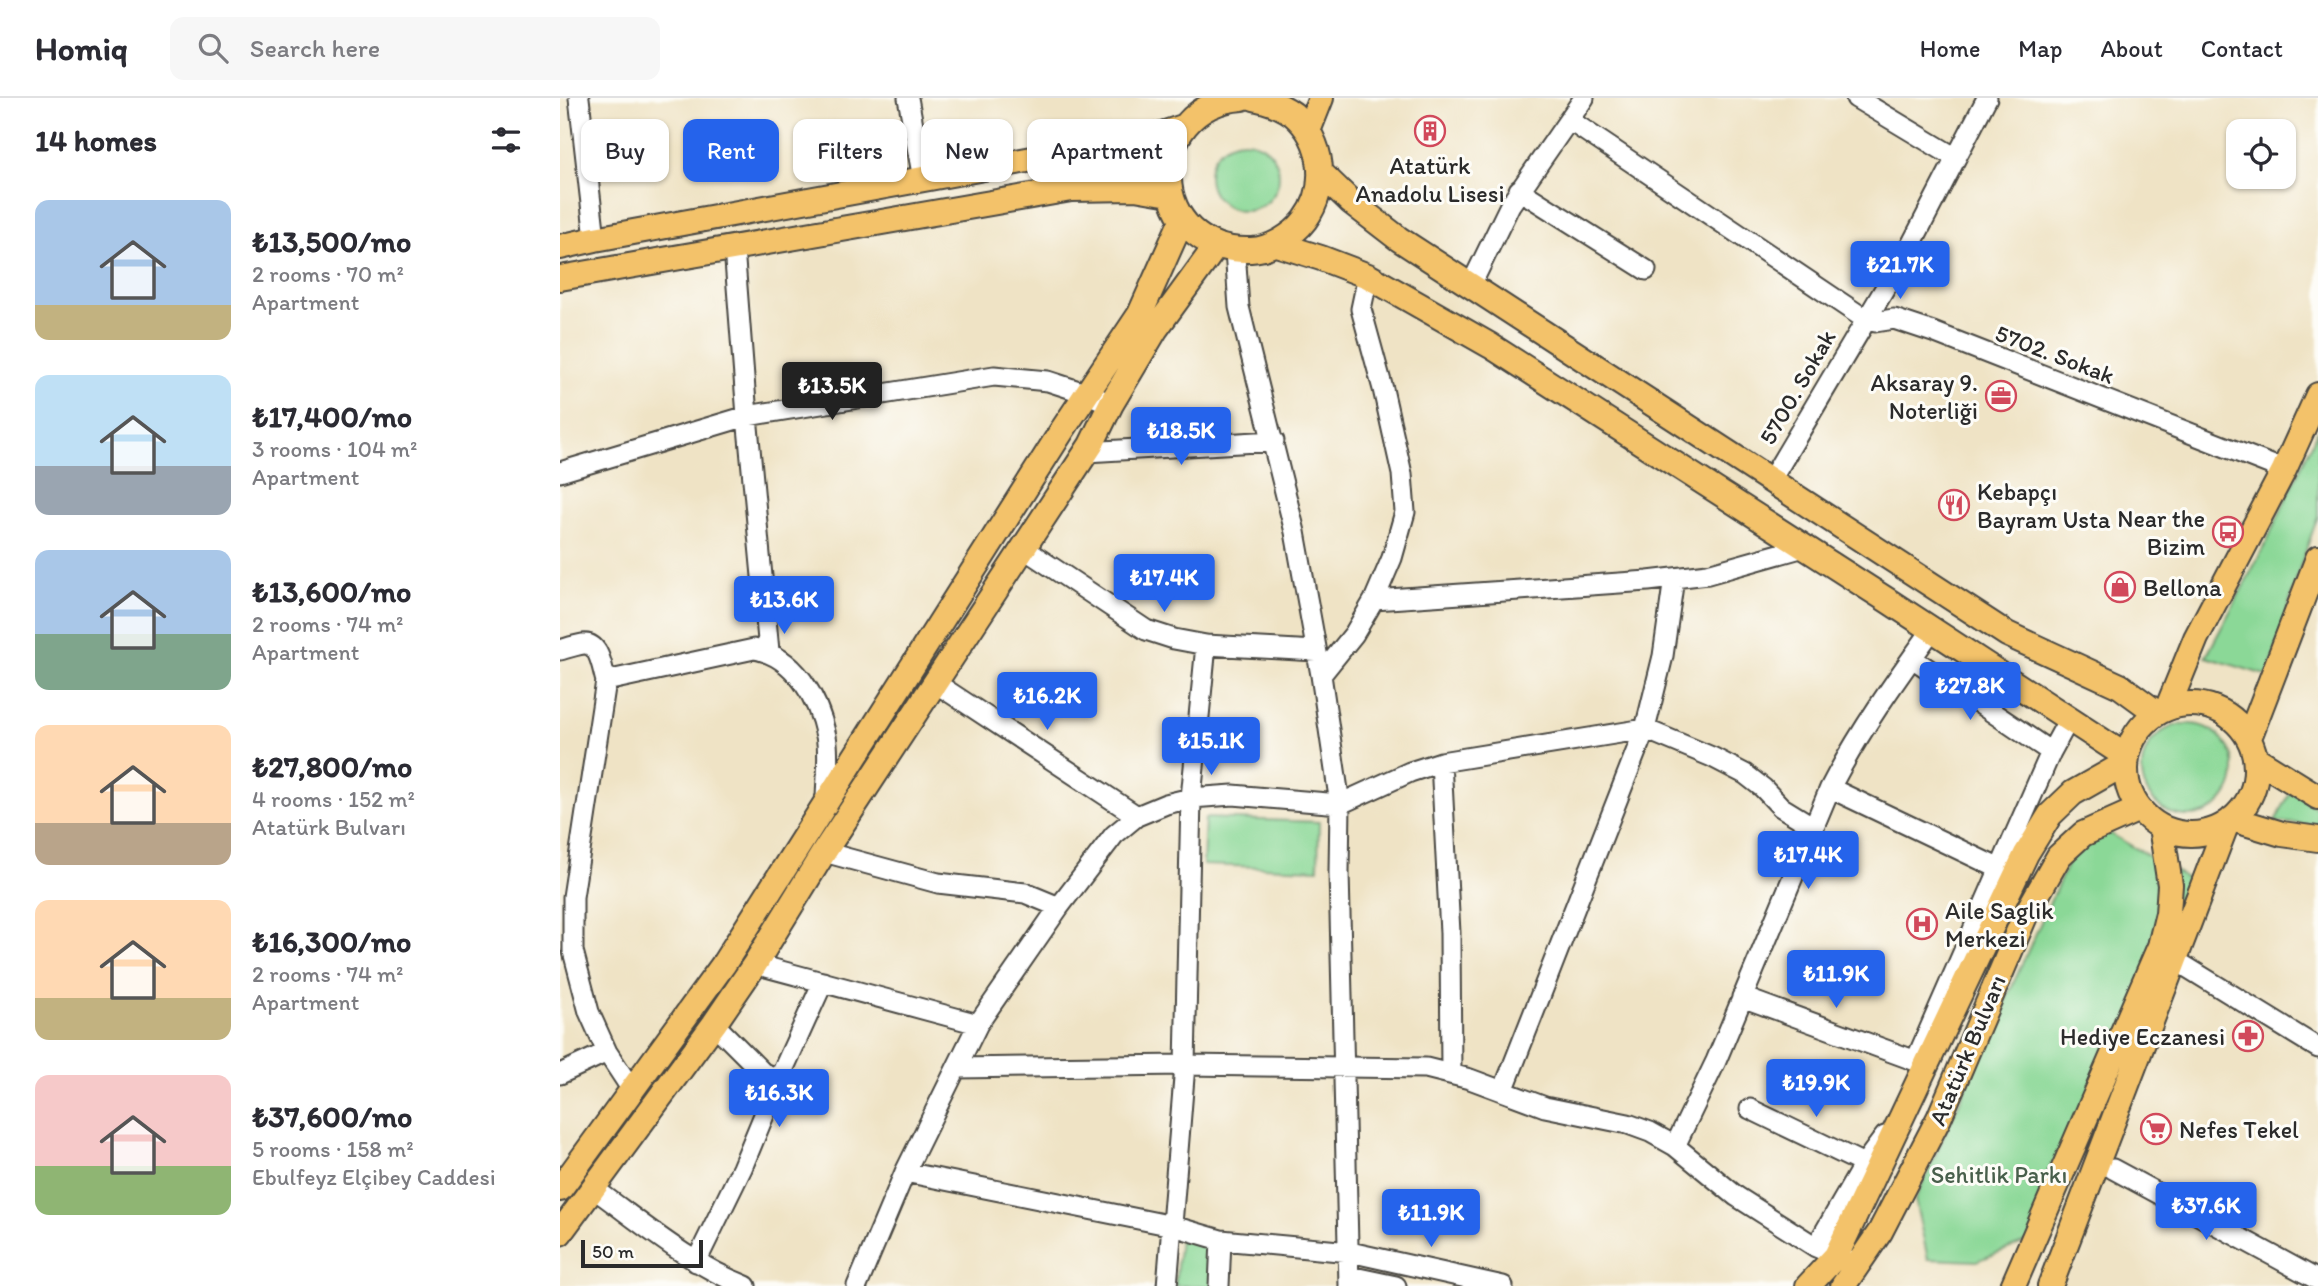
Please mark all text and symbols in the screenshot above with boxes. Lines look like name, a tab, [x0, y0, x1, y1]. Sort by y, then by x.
search box	[170, 17, 660, 80]
text: Homiq	[35, 29, 128, 68]
icon: search	[194, 29, 232, 67]
text: Search here	[250, 32, 380, 64]
text: Home	[1920, 34, 1980, 63]
text: Map	[2018, 34, 2062, 63]
text: About	[2100, 34, 2163, 63]
text: Contact	[2201, 34, 2283, 63]
building icon: Atatürk Anadolu Lisesi	[1413, 114, 1447, 148]
chip: Buy	[581, 119, 669, 182]
chip: Rent	[683, 119, 779, 182]
chip: Filters	[793, 119, 907, 182]
chip: New	[921, 119, 1013, 182]
chip: Apartment	[1027, 119, 1187, 182]
map controls	[2226, 119, 2296, 189]
button: locate	[2226, 119, 2296, 189]
icon: filters	[487, 121, 525, 159]
text: 14 homes	[35, 122, 157, 159]
place label: Atatürk Anadolu Lisesi	[1355, 151, 1505, 208]
text: ₺13,500/mo	[252, 223, 411, 260]
icon: home	[91, 228, 175, 312]
pin: ₺21.7K	[1843, 242, 1957, 301]
text: ₺21.7K	[1867, 250, 1933, 278]
text: 2 rooms · 70 m²	[252, 260, 404, 288]
text: Apartment	[252, 288, 359, 316]
street label: 5702. Sokak	[1991, 318, 2119, 390]
street label: 5700. Sokak	[1753, 324, 1841, 450]
pin: ₺13.5K	[775, 362, 889, 422]
place label: Aksaray 9. Noterliği	[1871, 368, 1978, 425]
text: ₺13.5K	[798, 371, 866, 399]
office icon: Aksaray 9. Noterliği	[1984, 379, 2018, 413]
text: ₺17,400/mo	[252, 398, 412, 435]
icon: home	[91, 403, 175, 487]
pin: ₺18.5K	[1124, 408, 1238, 467]
text: ₺18.5K	[1147, 416, 1215, 444]
text: 3 rooms · 104 m²	[252, 435, 417, 463]
text: Apartment	[252, 463, 359, 491]
place label: Kebapçı Bayram Usta	[1977, 477, 2111, 534]
restaurant icon: Kebapçı Bayram Usta	[1937, 488, 1971, 522]
place label: Near the Bizim	[2117, 504, 2205, 561]
bus stop icon: Near the Bizim	[2211, 515, 2245, 549]
pin: ₺17.4K	[1107, 554, 1221, 614]
text: ₺17.4K	[1130, 563, 1198, 591]
shop icon: Bellona	[2103, 570, 2137, 604]
text: ₺13,600/mo	[252, 573, 411, 610]
place label: Bellona	[2143, 573, 2222, 602]
pin: ₺13.6K	[727, 576, 841, 636]
icon: home	[91, 578, 175, 662]
text: ₺13.6K	[750, 585, 818, 613]
text: 2 rooms · 74 m²	[252, 610, 404, 638]
text: Apartment	[252, 638, 359, 666]
pin: ₺27.8K	[1913, 662, 2027, 722]
text: ₺27.8K	[1936, 671, 2004, 699]
pin: ₺16.2K	[990, 672, 1104, 732]
text: ₺16.2K	[1013, 681, 1081, 709]
pin: ₺15.1K	[1154, 718, 1268, 777]
text: ₺15.1K	[1178, 726, 1244, 754]
text: ₺27,800/mo	[252, 748, 412, 785]
icon: home	[91, 753, 175, 837]
text: 4 rooms · 152 m²	[252, 785, 415, 813]
text: Atatürk Bulvarı	[252, 813, 406, 841]
pin: ₺17.4K	[1751, 832, 1865, 891]
text: ₺17.4K	[1774, 840, 1842, 868]
place label: Aile Saglik Merkezi	[1945, 896, 2054, 953]
hospital icon: Aile Saglik Merkezi	[1905, 907, 1939, 941]
text: ₺16,300/mo	[252, 923, 411, 960]
icon: home	[91, 928, 175, 1012]
pin: ₺11.9K	[1779, 950, 1893, 1010]
text: ₺11.9K	[1803, 959, 1869, 987]
text: 2 rooms · 74 m²	[252, 960, 404, 988]
street label: Atatürk Bulvarı	[1922, 970, 2012, 1130]
text: Apartment	[252, 988, 359, 1016]
pharmacy icon: Hediye Eczanesi	[2231, 1019, 2265, 1053]
place label: Hediye Eczanesi	[2060, 1022, 2225, 1051]
pin: ₺19.9K	[1759, 1060, 1873, 1119]
text: ₺19.9K	[1782, 1068, 1850, 1096]
pin: ₺16.3K	[722, 1070, 836, 1129]
text: ₺16.3K	[745, 1078, 813, 1106]
text: ₺37,600/mo	[252, 1098, 412, 1135]
icon: home	[91, 1103, 175, 1187]
supermarket icon: Nefes Tekel	[2139, 1112, 2173, 1146]
place label: Nefes Tekel	[2179, 1115, 2299, 1144]
text: 5 rooms · 158 m²	[252, 1135, 414, 1163]
park label: Sehitlik Parkı	[1931, 1160, 2067, 1189]
text: Ebulfeyz Elçibey Caddesi	[252, 1163, 496, 1191]
pin: ₺37.6K	[2149, 1182, 2263, 1242]
pin: ₺11.9K	[1374, 1190, 1488, 1249]
text: ₺37.6K	[2172, 1191, 2240, 1219]
text: ₺11.9K	[1398, 1198, 1464, 1226]
scale bar	[581, 1237, 704, 1269]
text: 50 m	[592, 1240, 634, 1263]

